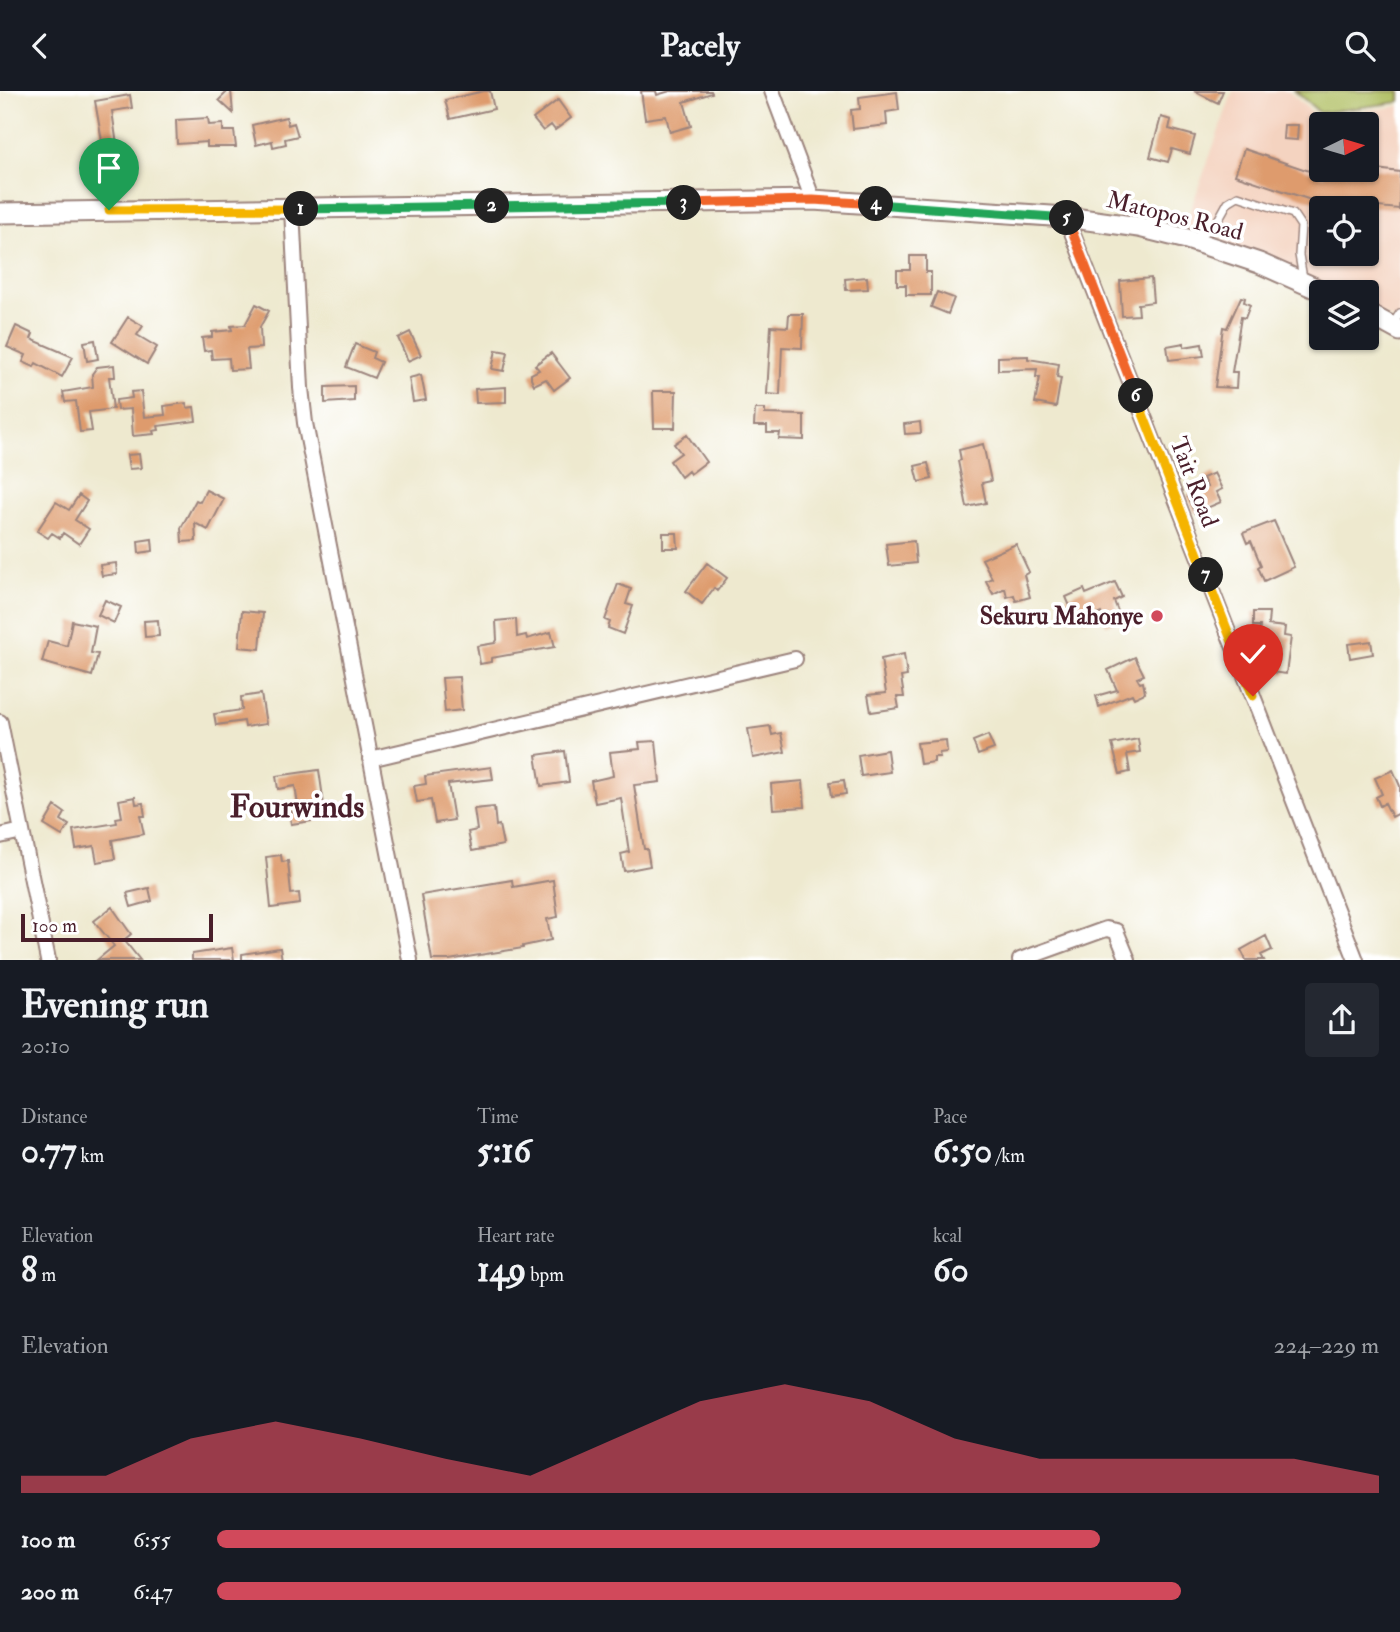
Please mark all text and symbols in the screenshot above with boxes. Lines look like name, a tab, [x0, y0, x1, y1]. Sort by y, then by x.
text: Pacely	[660, 26, 740, 66]
icon: back	[21, 27, 59, 65]
icon: search	[1341, 27, 1379, 65]
north arrow	[1309, 112, 1379, 182]
map controls	[1309, 112, 1379, 350]
pin	[79, 138, 139, 210]
icon: arrive	[90, 149, 128, 187]
street label: Matopos Road	[1104, 184, 1247, 248]
pin: 3	[666, 185, 702, 221]
pin: 4	[858, 187, 894, 221]
pin: 2	[475, 188, 510, 223]
text: 3	[680, 190, 687, 214]
pin: 1	[284, 191, 318, 227]
text: 4	[870, 191, 881, 215]
text: 2	[487, 193, 496, 217]
text: 1	[297, 196, 304, 220]
button: locate	[1309, 196, 1379, 266]
pin: 5	[1050, 201, 1084, 235]
text: 5	[1062, 205, 1071, 229]
button: layers	[1309, 280, 1379, 350]
pin: 6	[1118, 379, 1154, 413]
text: 6	[1131, 383, 1140, 407]
street label: Tait Road	[1163, 432, 1225, 532]
pin: 7	[1188, 557, 1224, 593]
text: 7	[1201, 562, 1210, 586]
place label: Sekuru Mahonye	[980, 601, 1143, 632]
marker: Sekuru Mahonye	[1149, 608, 1165, 624]
pin	[1223, 624, 1283, 696]
icon: check	[1234, 635, 1272, 673]
district label: Fourwinds	[230, 787, 364, 827]
scale bar	[21, 911, 214, 943]
text: 100 m	[32, 914, 77, 938]
text: Evening run	[21, 981, 209, 1029]
button: share	[1305, 983, 1379, 1057]
text: 20:10	[21, 1031, 70, 1060]
text: Distance	[21, 1105, 87, 1129]
text: Time	[477, 1105, 519, 1129]
text: Pace	[933, 1105, 967, 1129]
text: 0.77	[21, 1129, 77, 1173]
text: 5:16	[477, 1129, 531, 1173]
text: 6:50	[933, 1129, 992, 1173]
text: km	[77, 1144, 104, 1168]
text: /km	[992, 1144, 1025, 1168]
text: Elevation	[21, 1224, 93, 1248]
text: Heart rate	[477, 1224, 554, 1248]
text: kcal	[933, 1224, 962, 1248]
text: 8	[21, 1248, 37, 1292]
text: 149	[477, 1248, 526, 1292]
text: 60	[933, 1248, 969, 1292]
text: m	[37, 1263, 56, 1287]
text: bpm	[526, 1263, 564, 1287]
text: Elevation	[21, 1331, 109, 1360]
text: 224–229 m	[1274, 1331, 1379, 1360]
text: 100 m	[21, 1525, 75, 1554]
text: 6:55	[133, 1525, 171, 1554]
text: 200 m	[21, 1577, 79, 1606]
text: 6:47	[133, 1577, 173, 1606]

